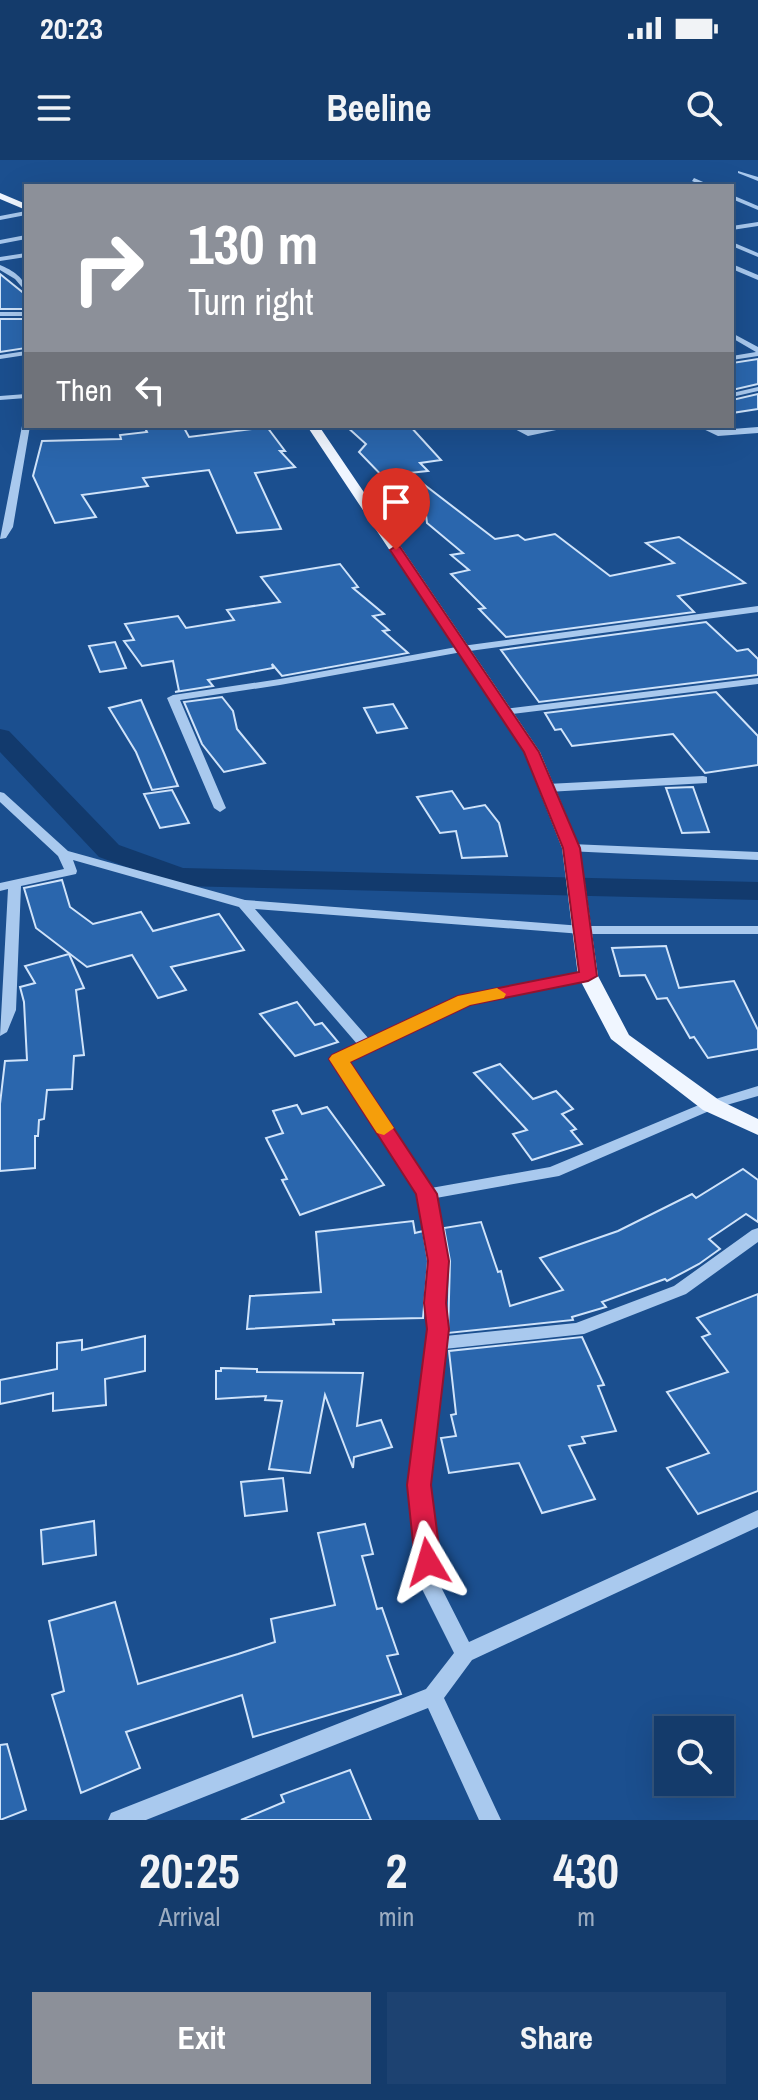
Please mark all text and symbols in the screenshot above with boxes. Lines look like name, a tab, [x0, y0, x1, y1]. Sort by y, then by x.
text: 20:23	[40, 8, 103, 48]
text: Beeline	[326, 84, 432, 132]
icon: menu	[32, 86, 76, 130]
icon: search	[682, 86, 726, 130]
text: 130 m	[188, 206, 318, 281]
icon: right	[56, 216, 160, 320]
text: Turn right	[188, 278, 313, 326]
icon: left	[128, 368, 172, 412]
text: Then	[56, 370, 112, 410]
pin	[362, 468, 430, 550]
icon: arrive	[374, 480, 418, 524]
position arrow	[386, 1520, 470, 1604]
map controls	[654, 1716, 734, 1796]
button: search	[654, 1716, 734, 1796]
text: 20:25	[139, 1838, 240, 1903]
text: 2	[386, 1838, 407, 1903]
text: 430	[553, 1838, 619, 1903]
text: Arrival	[159, 1899, 220, 1934]
text: min	[379, 1899, 414, 1934]
text: m	[577, 1899, 595, 1934]
button: Exit	[32, 1992, 371, 2084]
button: Share	[387, 1992, 726, 2084]

